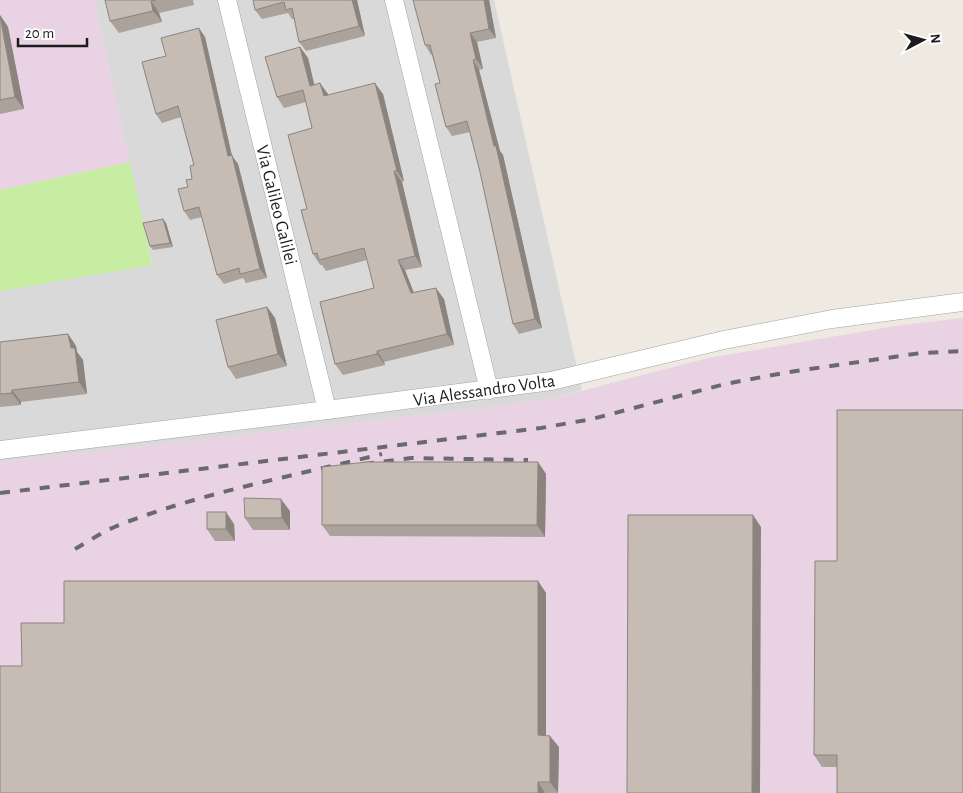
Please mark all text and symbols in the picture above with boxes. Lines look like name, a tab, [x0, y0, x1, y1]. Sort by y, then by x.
scale bar	[18, 15, 86, 47]
north arrow	[898, 15, 948, 65]
text: 20 m	[25, 26, 54, 41]
text: N	[927, 33, 942, 44]
street label: Via Galileo Galilei	[252, 143, 300, 267]
street label: Via Alessandro Volta	[412, 372, 556, 410]

